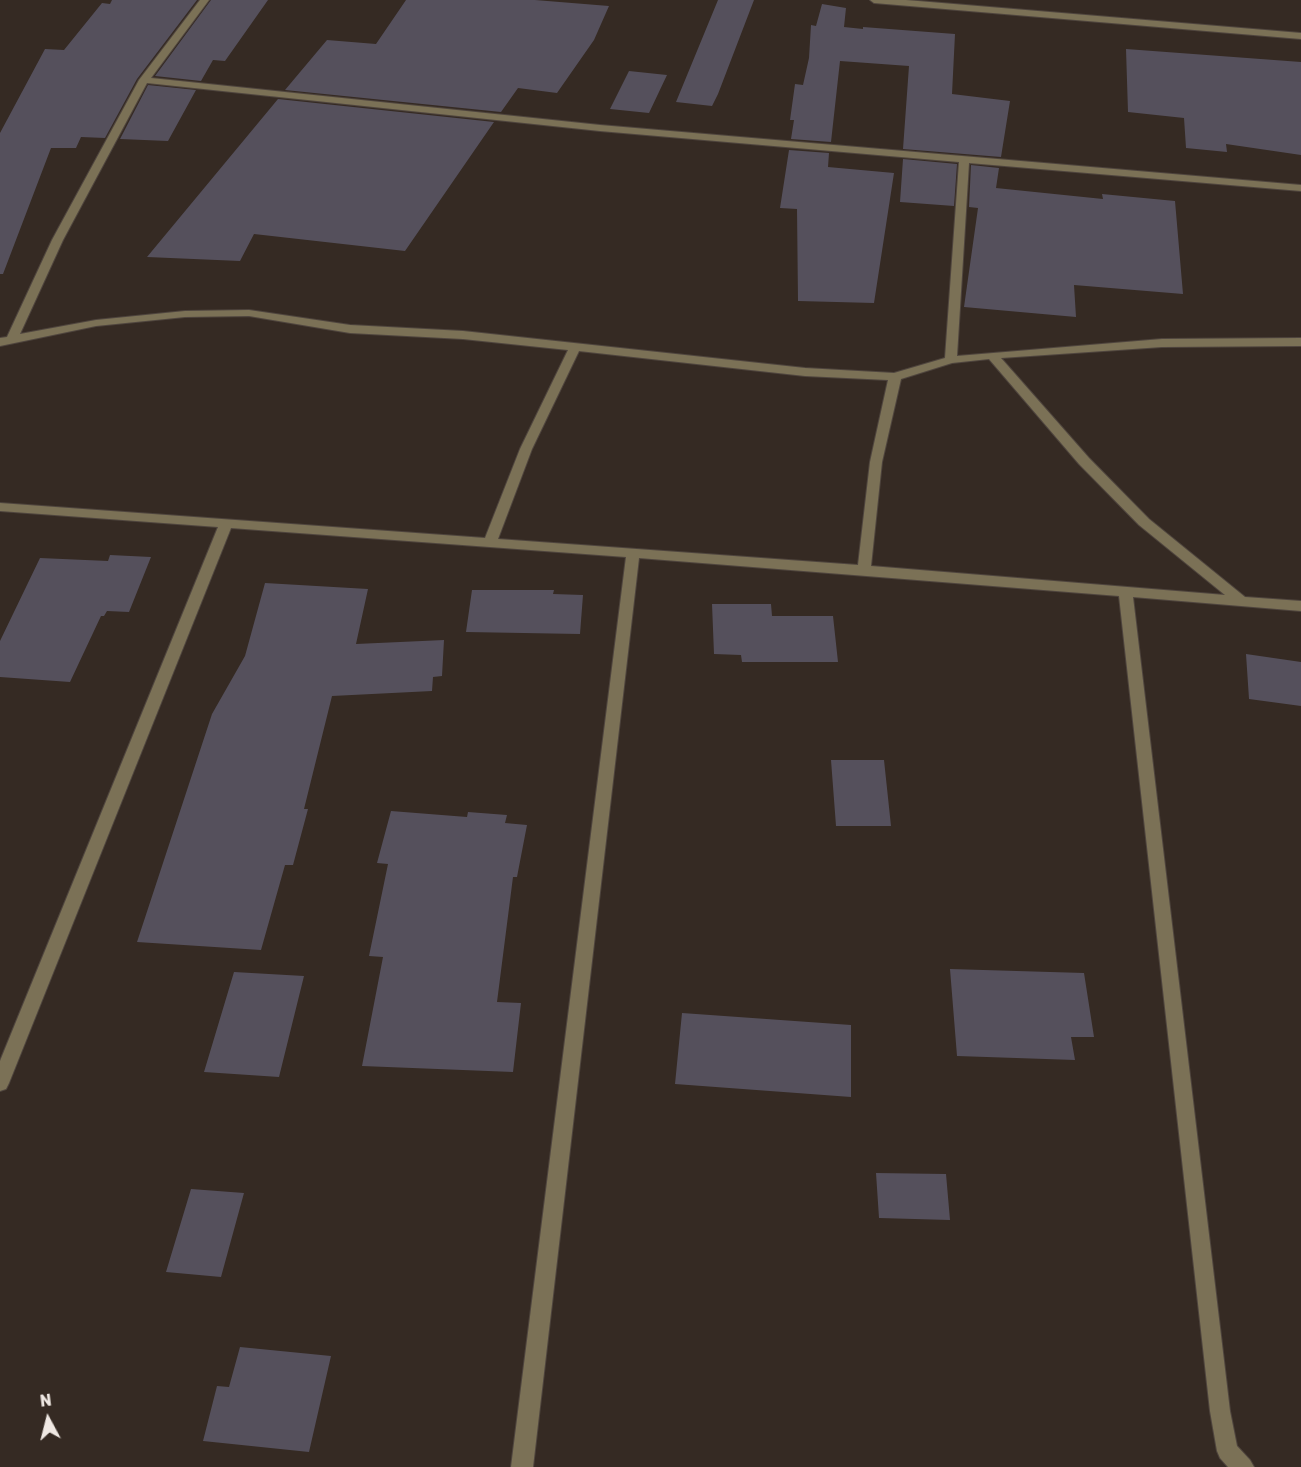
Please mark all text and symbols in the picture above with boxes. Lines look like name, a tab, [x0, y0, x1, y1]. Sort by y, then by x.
north arrow	[18, 1389, 78, 1449]
text: N	[39, 1391, 53, 1411]

